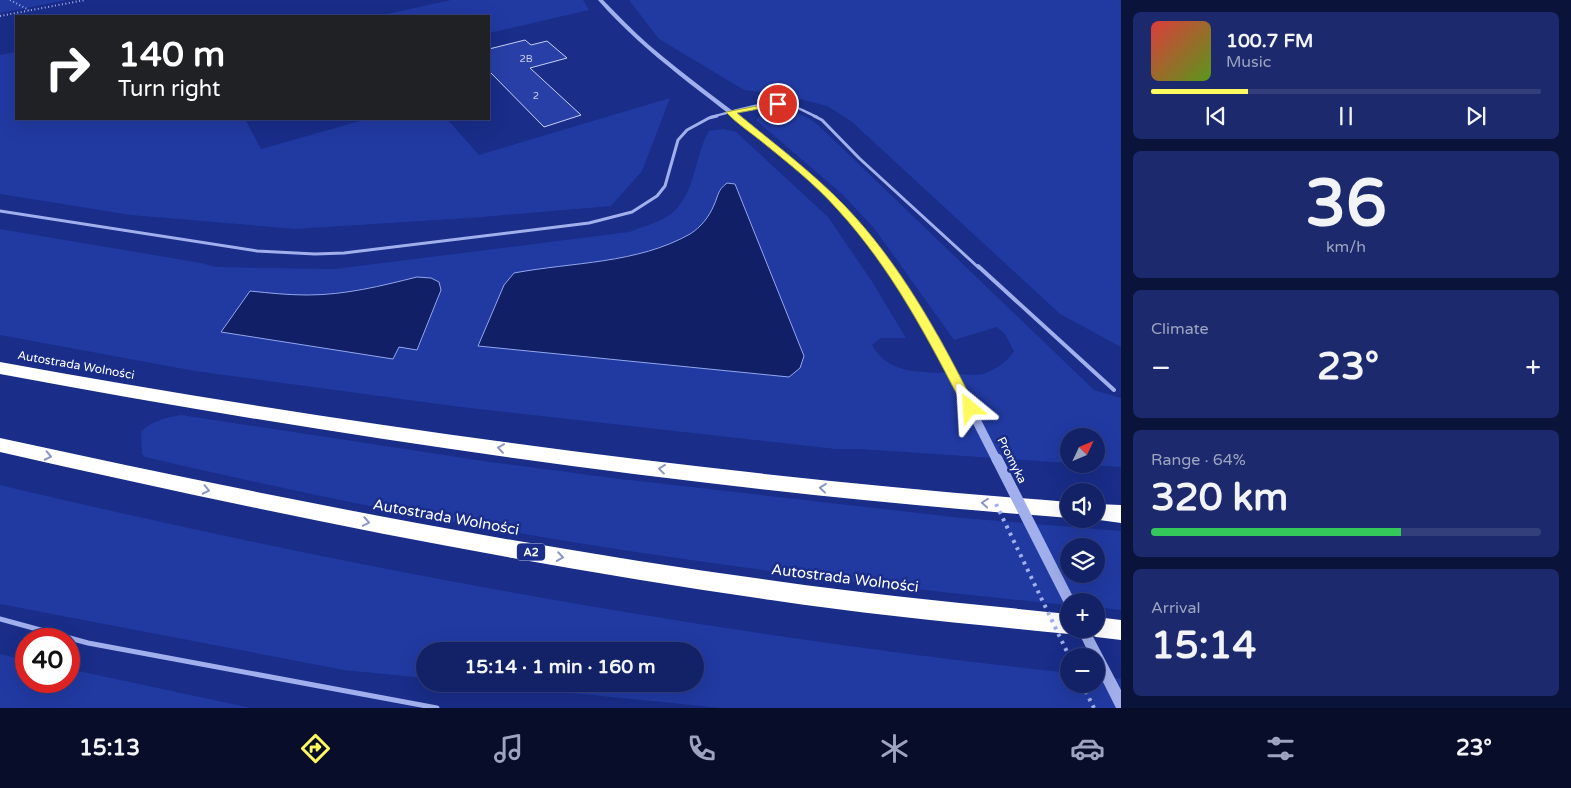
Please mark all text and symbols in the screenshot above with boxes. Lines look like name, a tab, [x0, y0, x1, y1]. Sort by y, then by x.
text: 100.7 FM	[1226, 30, 1313, 52]
text: 140 m	[118, 34, 225, 76]
icon: right	[35, 35, 100, 100]
text: Music	[1226, 52, 1271, 72]
house number: 2B	[519, 53, 533, 65]
text: Turn right	[118, 76, 220, 102]
pin	[757, 83, 799, 125]
house number: 2	[533, 90, 539, 102]
icon: arrive	[764, 90, 792, 118]
icon: previous	[1202, 102, 1230, 130]
icon: pause	[1332, 102, 1360, 130]
icon: next	[1462, 102, 1490, 130]
text: 36	[1305, 165, 1387, 244]
text: km/h	[1326, 237, 1366, 257]
text: Climate	[1151, 319, 1209, 339]
text: 23°	[1317, 344, 1379, 390]
street label: Autostrada Wolności	[16, 348, 136, 382]
text: −	[1151, 351, 1171, 385]
text: +	[1525, 351, 1541, 385]
position arrow	[943, 381, 995, 433]
north arrow	[1060, 428, 1105, 472]
map controls	[1060, 428, 1105, 693]
street label: Promyka	[994, 434, 1030, 486]
one-way arrow	[497, 444, 505, 454]
one-way arrow	[43, 450, 52, 460]
text: Range · 64%	[1151, 450, 1246, 470]
one-way arrow	[658, 464, 666, 475]
text: 320 km	[1151, 475, 1288, 521]
one-way arrow	[819, 483, 827, 494]
button: sound	[1060, 483, 1105, 528]
one-way arrow	[202, 484, 211, 495]
street label: Autostrada Wolności	[371, 495, 521, 539]
one-way arrow	[981, 498, 989, 509]
one-way arrow	[361, 517, 370, 527]
button: layers	[1060, 538, 1105, 583]
road number: A2	[517, 544, 545, 560]
one-way arrow	[556, 551, 564, 561]
street label: Autostrada Wolności	[770, 560, 920, 596]
button: +	[1060, 593, 1105, 638]
text: Arrival	[1151, 598, 1200, 618]
text: 15:14	[1151, 623, 1256, 669]
speed limit sign: 40	[15, 628, 80, 693]
button: −	[1060, 648, 1105, 693]
text: 15:14 · 1 min · 160 m	[464, 656, 656, 678]
icon: directions	[298, 731, 333, 766]
icon: music	[491, 731, 526, 766]
icon: phone	[684, 731, 719, 766]
icon: climate	[877, 731, 912, 766]
icon: car	[1070, 731, 1105, 766]
icon: filters	[1263, 731, 1298, 766]
text: 15:13	[79, 735, 140, 761]
text: 23°	[1456, 735, 1492, 761]

